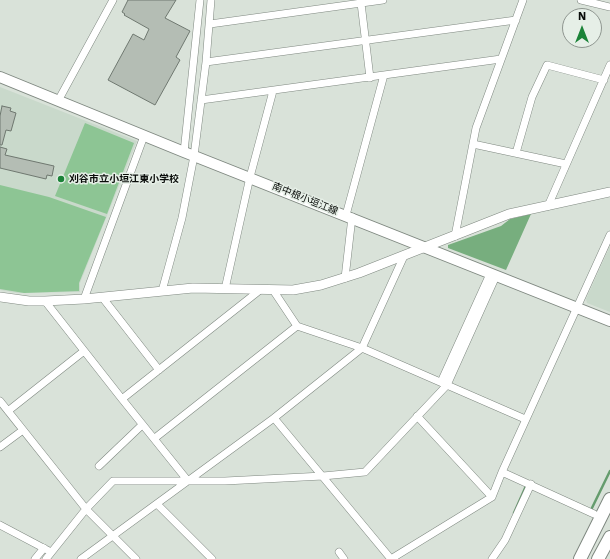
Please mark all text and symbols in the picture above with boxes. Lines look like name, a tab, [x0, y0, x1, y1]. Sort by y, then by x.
north arrow	[562, 8, 602, 48]
text: N	[578, 10, 586, 23]
place label: 刈谷市立小垣江東小学校	[69, 173, 179, 185]
marker: 刈谷市立小垣江東小学校	[56, 174, 66, 184]
street label: 南中根小垣江線	[270, 180, 340, 218]

